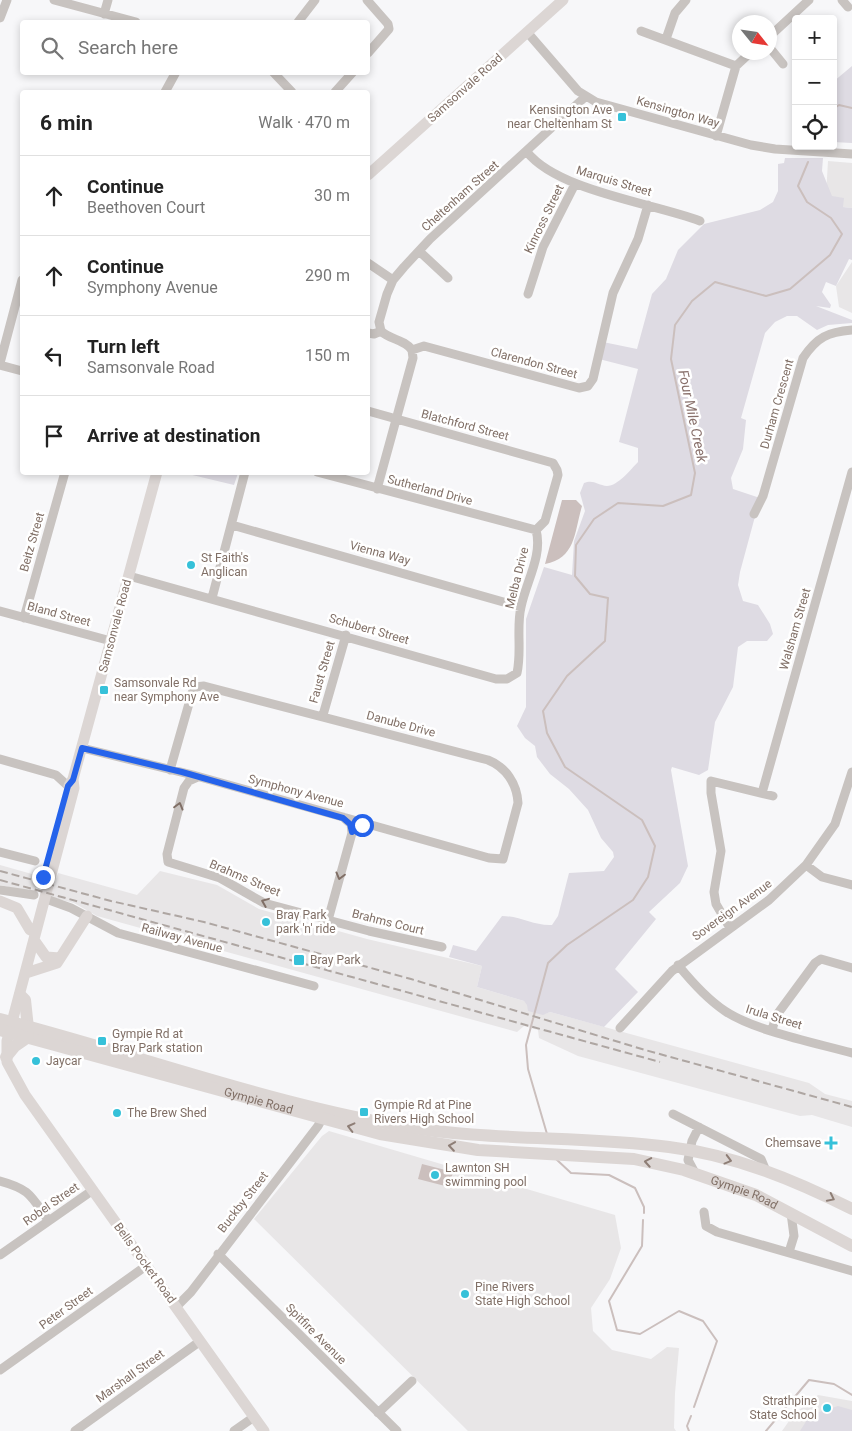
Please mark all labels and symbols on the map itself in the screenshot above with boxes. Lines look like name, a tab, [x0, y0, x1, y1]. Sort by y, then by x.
north arrow	[732, 15, 777, 60]
street label: Samsonvale Road	[425, 51, 505, 125]
street label: Kensington Way	[635, 93, 721, 131]
place label: Kensington Ave near Cheltenham St	[507, 103, 612, 131]
marker: Kensington Ave near Cheltenham St	[616, 111, 628, 123]
street label: Cheltenham Street	[419, 158, 501, 234]
street label: Marquis Street	[575, 163, 653, 199]
street label: Kinross Street	[521, 182, 567, 256]
street label: Clarendon Street	[489, 345, 579, 381]
street label: Durham Crescent	[757, 357, 797, 450]
water label: Four Mile Creek	[675, 368, 711, 465]
street label: Blatchford Street	[420, 407, 510, 443]
street label: Sutherland Drive	[386, 472, 474, 508]
street label: Beitz Street	[17, 511, 47, 573]
street label: Vienna Way	[348, 538, 412, 568]
street label: Melba Drive	[503, 546, 531, 610]
place label: St Faith's Anglican	[201, 551, 249, 579]
marker: St Faith's Anglican	[185, 559, 197, 571]
street label: Samsonvale Road	[96, 578, 134, 674]
street label: Walsham Street	[777, 586, 813, 671]
street label: Bland Street	[26, 599, 92, 629]
street label: Schubert Street	[327, 611, 411, 647]
street label: Faust Street	[306, 639, 338, 705]
place label: Samsonvale Rd near Symphony Ave	[114, 676, 219, 704]
marker: Samsonvale Rd near Symphony Ave	[98, 684, 110, 696]
street label: Danube Drive	[365, 708, 437, 740]
street label: Symphony Avenue	[247, 772, 345, 810]
one-way arrow	[173, 802, 184, 811]
route start	[351, 814, 374, 837]
street label: Brahms Street	[207, 857, 283, 899]
route end	[32, 866, 55, 889]
one-way arrow	[335, 872, 346, 881]
street label: Sovereign Avenue	[690, 876, 774, 944]
one-way arrow	[261, 898, 269, 908]
street label: Brahms Court	[351, 906, 426, 938]
place label: Bray Park park 'n' ride	[276, 908, 336, 936]
marker: Bray Park park 'n' ride	[260, 916, 272, 928]
street label: Railway Avenue	[140, 920, 224, 956]
marker: Bray Park	[292, 953, 306, 967]
place label: Bray Park	[310, 953, 362, 967]
street label: Irula Street	[744, 1002, 804, 1032]
place label: Gympie Rd at Bray Park station	[112, 1027, 203, 1055]
marker: Gympie Rd at Bray Park station	[96, 1035, 108, 1047]
place label: Jaycar	[46, 1054, 82, 1068]
marker: Jaycar	[30, 1055, 42, 1067]
street label: Gympie Road	[222, 1085, 295, 1117]
place label: Gympie Rd at Pine Rivers High School	[374, 1098, 474, 1126]
place label: The Brew Shed	[127, 1106, 207, 1120]
marker: Gympie Rd at Pine Rivers High School	[358, 1106, 370, 1118]
marker: The Brew Shed	[111, 1107, 123, 1119]
one-way arrow	[347, 1122, 356, 1133]
place label: Chemsave	[765, 1136, 821, 1150]
marker: Chemsave	[825, 1137, 837, 1149]
one-way arrow	[448, 1141, 456, 1152]
one-way arrow	[724, 1154, 732, 1164]
one-way arrow	[643, 1157, 652, 1168]
place label: Lawnton SH swimming pool	[445, 1161, 527, 1189]
street label: Buckby Street	[215, 1169, 271, 1235]
marker: Lawnton SH swimming pool	[429, 1169, 441, 1181]
street label: Gympie Road	[709, 1173, 780, 1212]
street label: Robel Street	[20, 1180, 82, 1228]
one-way arrow	[825, 1192, 834, 1202]
street label: Bells Pocket Road	[111, 1220, 179, 1306]
place label: Pine Rivers State High School	[475, 1280, 570, 1308]
street label: Peter Street	[36, 1284, 96, 1332]
marker: Pine Rivers State High School	[459, 1288, 471, 1300]
street label: Spitfire Avenue	[283, 1301, 349, 1367]
street label: Marshall Street	[93, 1347, 167, 1405]
place label: Strathpine State School	[750, 1394, 817, 1422]
marker: Strathpine State School	[821, 1402, 833, 1414]

